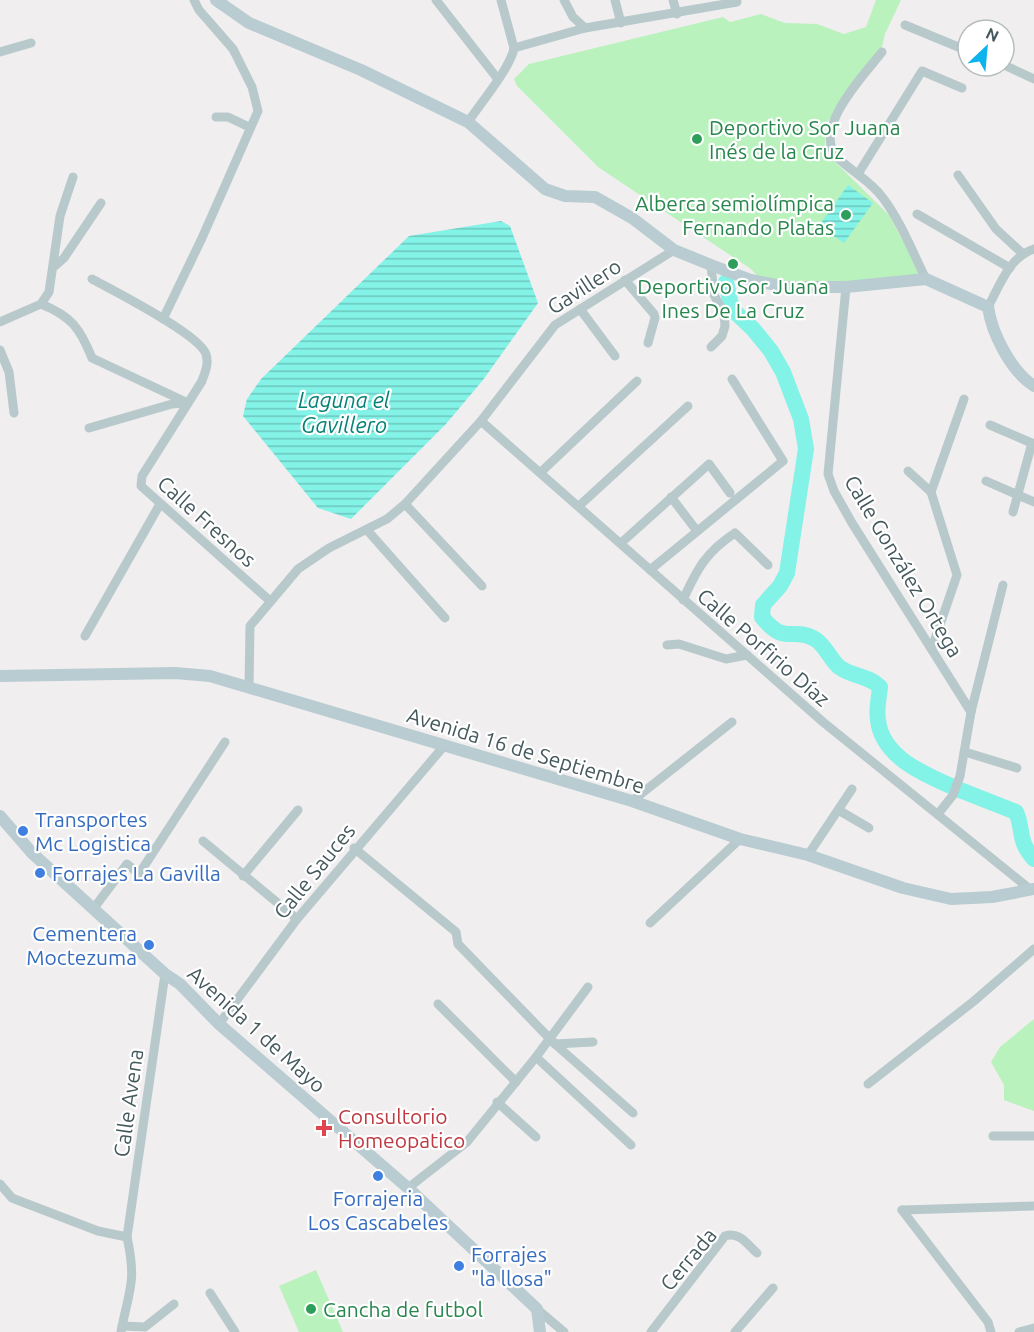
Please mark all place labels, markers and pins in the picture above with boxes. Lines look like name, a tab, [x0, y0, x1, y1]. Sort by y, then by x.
place label: Deportivo Sor Juana Inés de la Cruz	[709, 115, 901, 163]
marker: Deportivo Sor Juana Inés de la Cruz	[690, 132, 704, 146]
place label: Alberca semiolímpica Fernando Platas	[635, 191, 834, 239]
marker: Alberca semiolímpica Fernando Platas	[839, 208, 853, 222]
marker: Deportivo Sor Juana Ines De La Cruz	[726, 257, 740, 271]
place label: Deportivo Sor Juana Ines De La Cruz	[637, 274, 829, 322]
place label: Transportes Mc Logistica	[35, 807, 151, 855]
marker: Transportes Mc Logistica	[16, 824, 30, 838]
place label: Forrajes La Gavilla	[52, 861, 221, 885]
marker: Forrajes La Gavilla	[33, 866, 47, 880]
place label: Cementera Moctezuma	[26, 921, 137, 969]
marker: Cementera Moctezuma	[142, 938, 156, 952]
place label: Consultorio Homeopatico	[338, 1104, 465, 1152]
marker: Consultorio Homeopatico	[315, 1119, 333, 1137]
marker: Forrajeria Los Cascabeles	[371, 1169, 385, 1183]
place label: Forrajeria Los Cascabeles	[308, 1186, 448, 1234]
place label: Forrajes "la llosa"	[471, 1242, 552, 1290]
marker: Forrajes "la llosa"	[452, 1259, 466, 1273]
place label: Cancha de futbol	[323, 1297, 483, 1321]
marker: Cancha de futbol	[304, 1302, 318, 1316]

